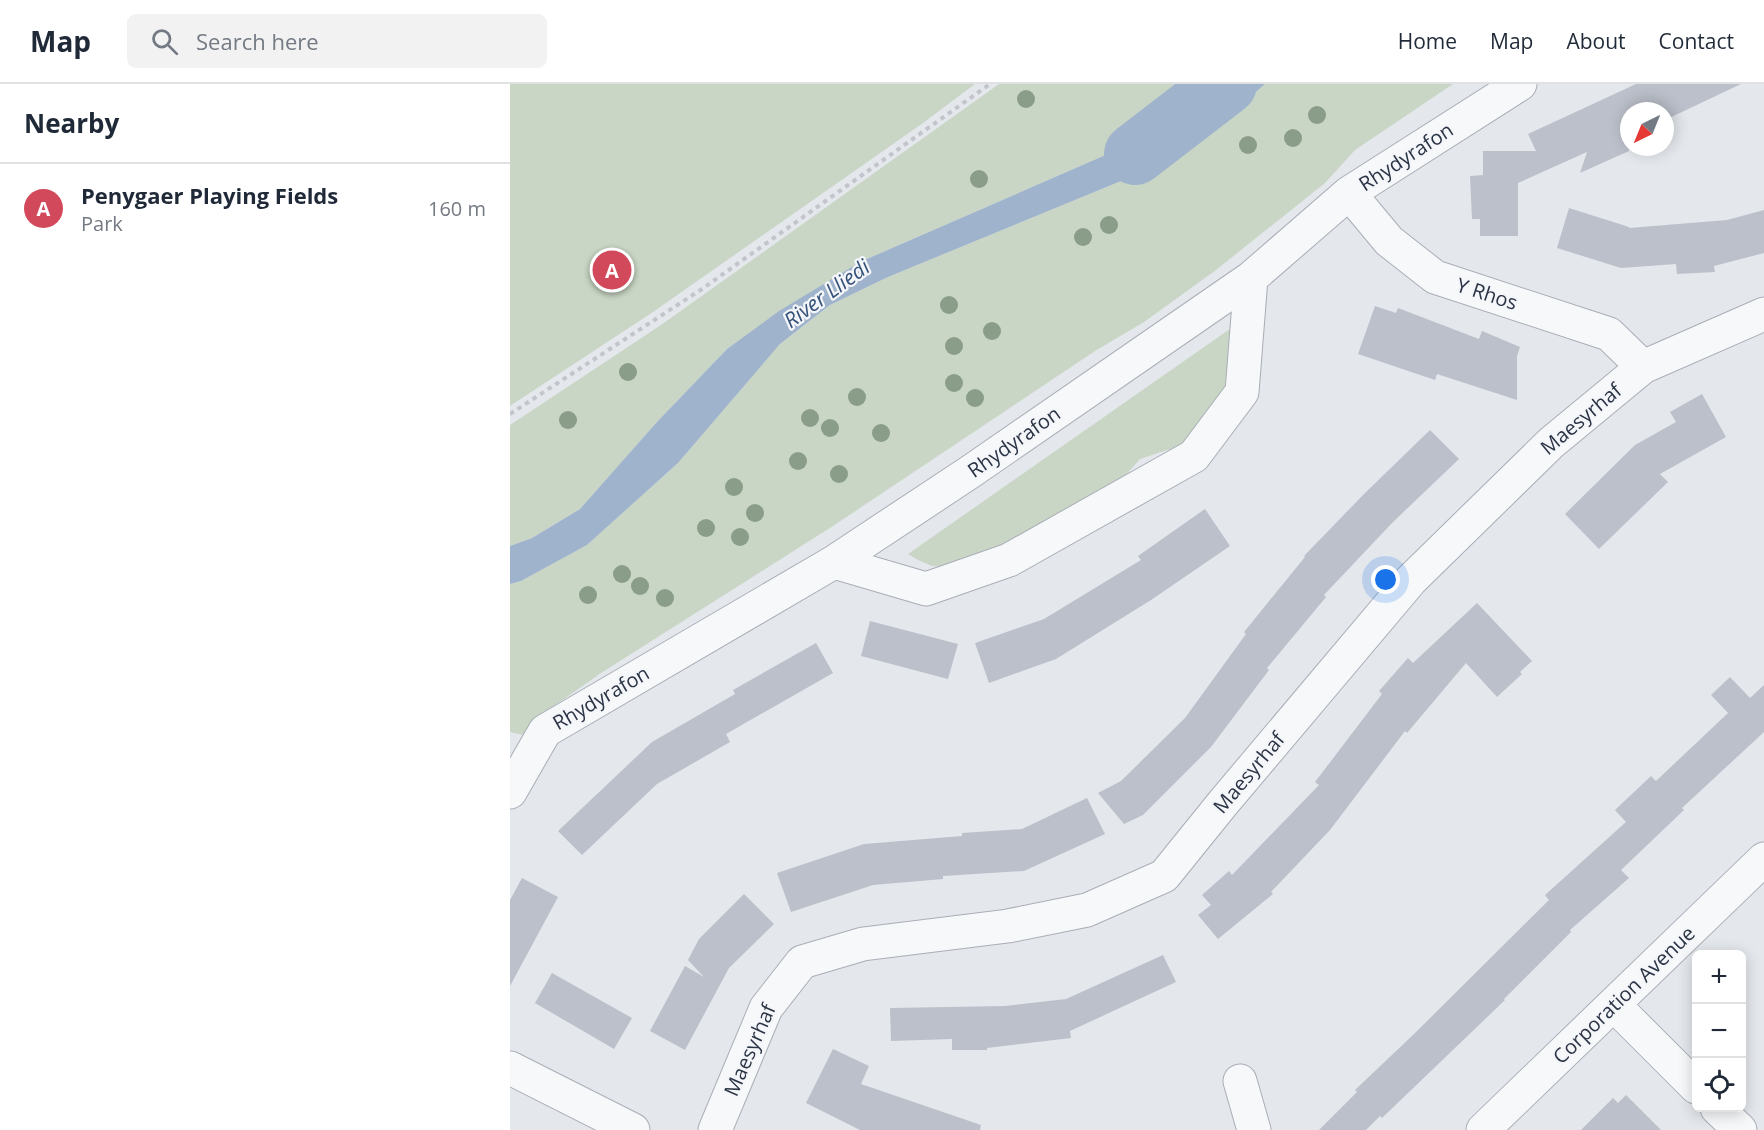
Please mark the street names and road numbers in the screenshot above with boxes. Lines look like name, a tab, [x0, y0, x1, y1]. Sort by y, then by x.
street label: Rhydyrafon	[1353, 116, 1458, 197]
street label: Y Rhos	[1453, 271, 1521, 316]
street label: Maesyrhaf	[1534, 376, 1628, 461]
street label: Rhydyrafon	[962, 400, 1065, 483]
street label: Rhydyrafon	[548, 659, 654, 736]
street label: Maesyrhaf	[1207, 725, 1291, 819]
street label: Corporation Avenue	[1547, 920, 1701, 1070]
street label: Maesyrhaf	[717, 998, 782, 1100]

